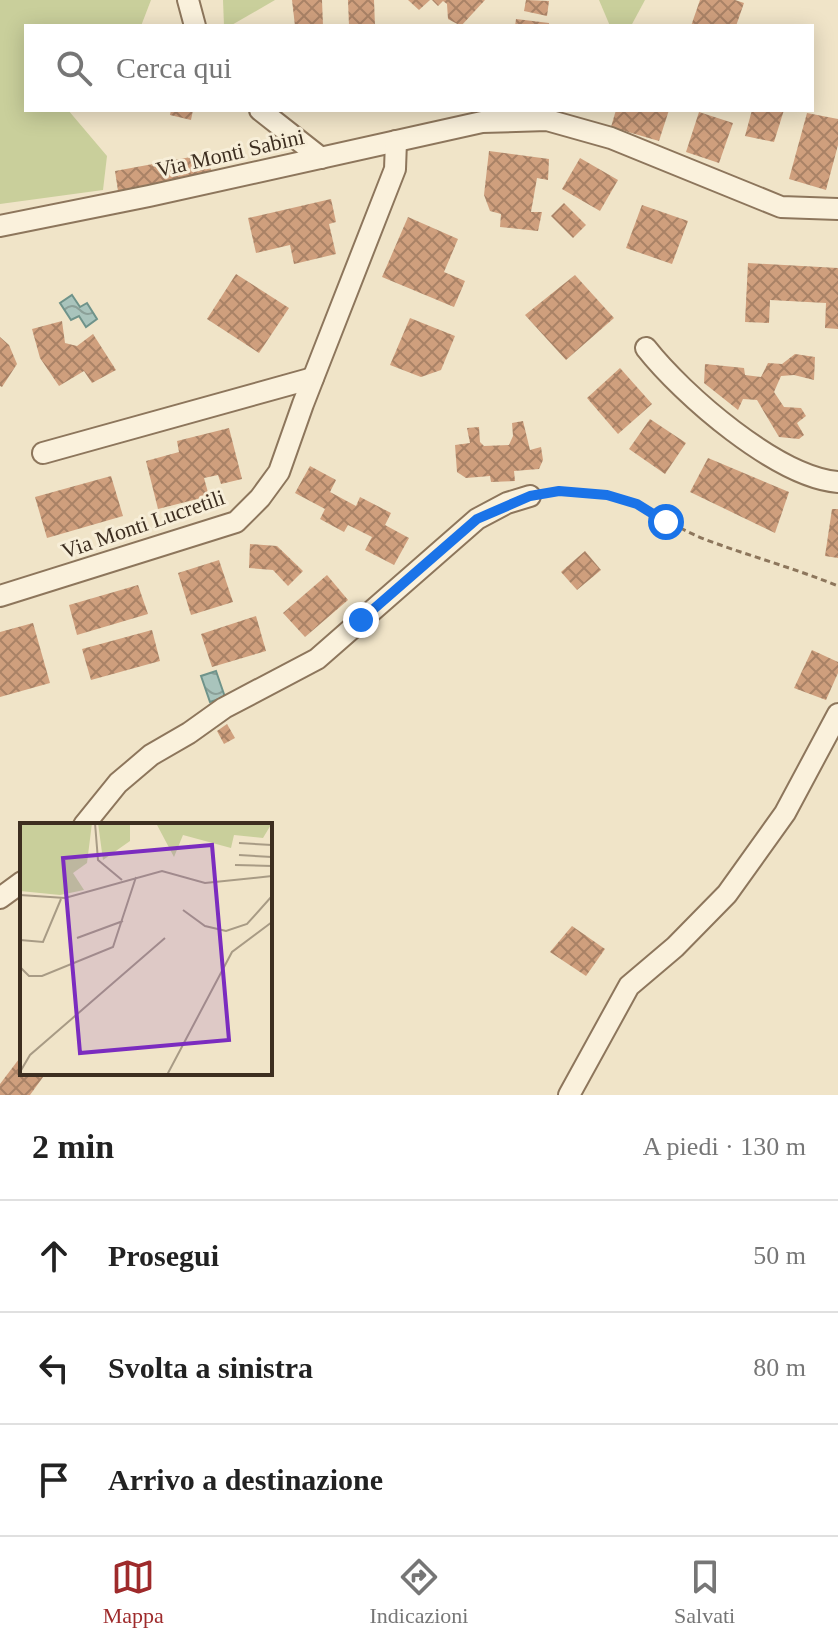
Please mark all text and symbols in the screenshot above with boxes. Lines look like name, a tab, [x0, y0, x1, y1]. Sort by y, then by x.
search box	[24, 24, 814, 112]
icon: search	[52, 46, 96, 90]
text: Cerca qui	[116, 51, 232, 84]
street label: Via Monti Sabini	[153, 124, 307, 182]
street label: Via Monti Lucretili	[58, 484, 228, 564]
route start	[648, 504, 684, 540]
route end	[343, 602, 379, 638]
inset map	[20, 823, 272, 1075]
text: 2 min	[32, 1128, 114, 1165]
text: A piedi · 130 m	[643, 1132, 806, 1161]
icon: ahead	[32, 1234, 76, 1278]
text: Prosegui	[108, 1239, 219, 1272]
text: 50 m	[753, 1241, 806, 1270]
icon: left	[32, 1346, 76, 1390]
text: Svolta a sinistra	[108, 1351, 313, 1384]
text: 80 m	[753, 1353, 806, 1382]
icon: arrive	[32, 1458, 76, 1502]
text: Arrivo a destinazione	[108, 1463, 383, 1496]
tab: Mappa	[103, 1555, 164, 1629]
tab: Indicazioni	[370, 1555, 468, 1629]
tab: Salvati	[674, 1555, 735, 1629]

